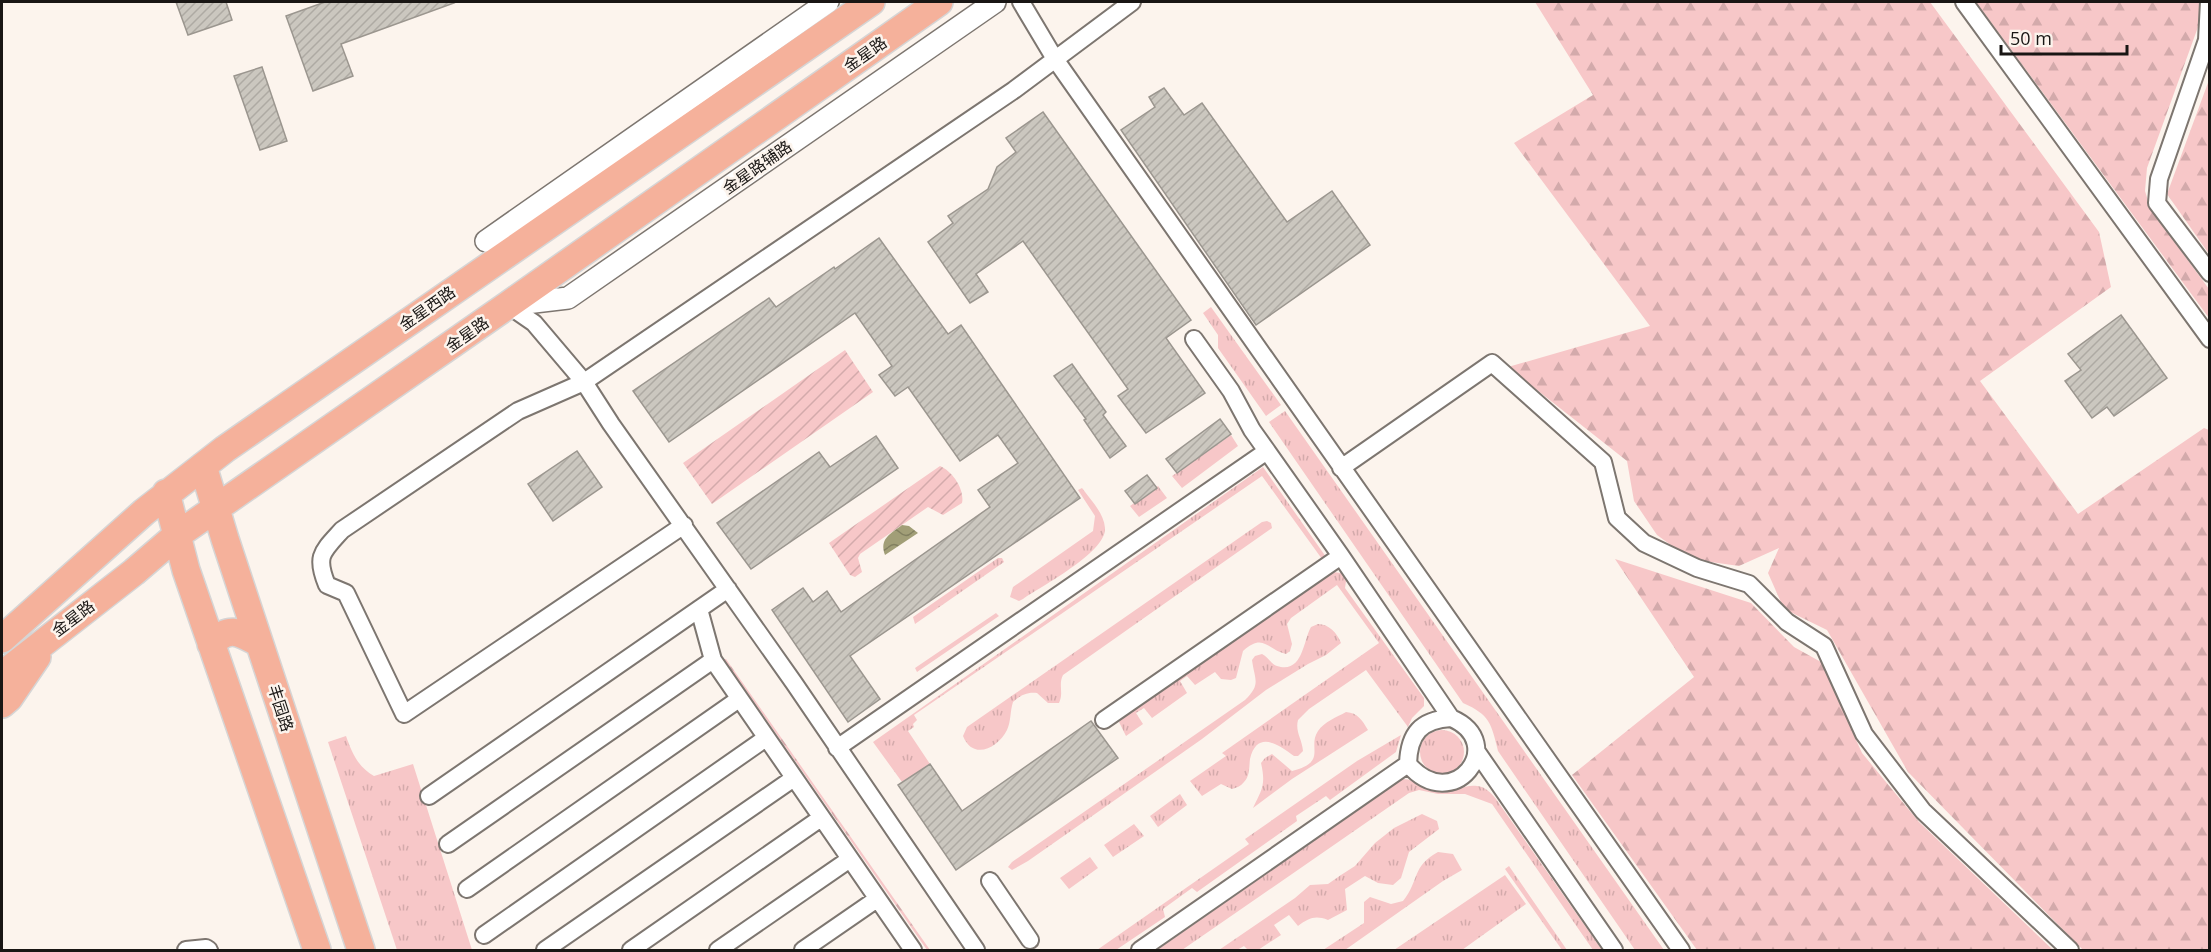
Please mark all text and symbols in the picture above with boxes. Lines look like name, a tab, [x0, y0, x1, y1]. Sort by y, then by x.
scale bar	[2001, 18, 2127, 56]
text: 50 m	[2010, 26, 2052, 50]
street label: 金星路	[839, 31, 891, 77]
street label: 金星路辅路	[718, 135, 796, 199]
street label: 金星西路	[394, 281, 460, 335]
street label: 金星路	[441, 311, 493, 357]
street label: 金星路	[47, 595, 99, 641]
street label: 丰园路	[263, 682, 299, 734]

